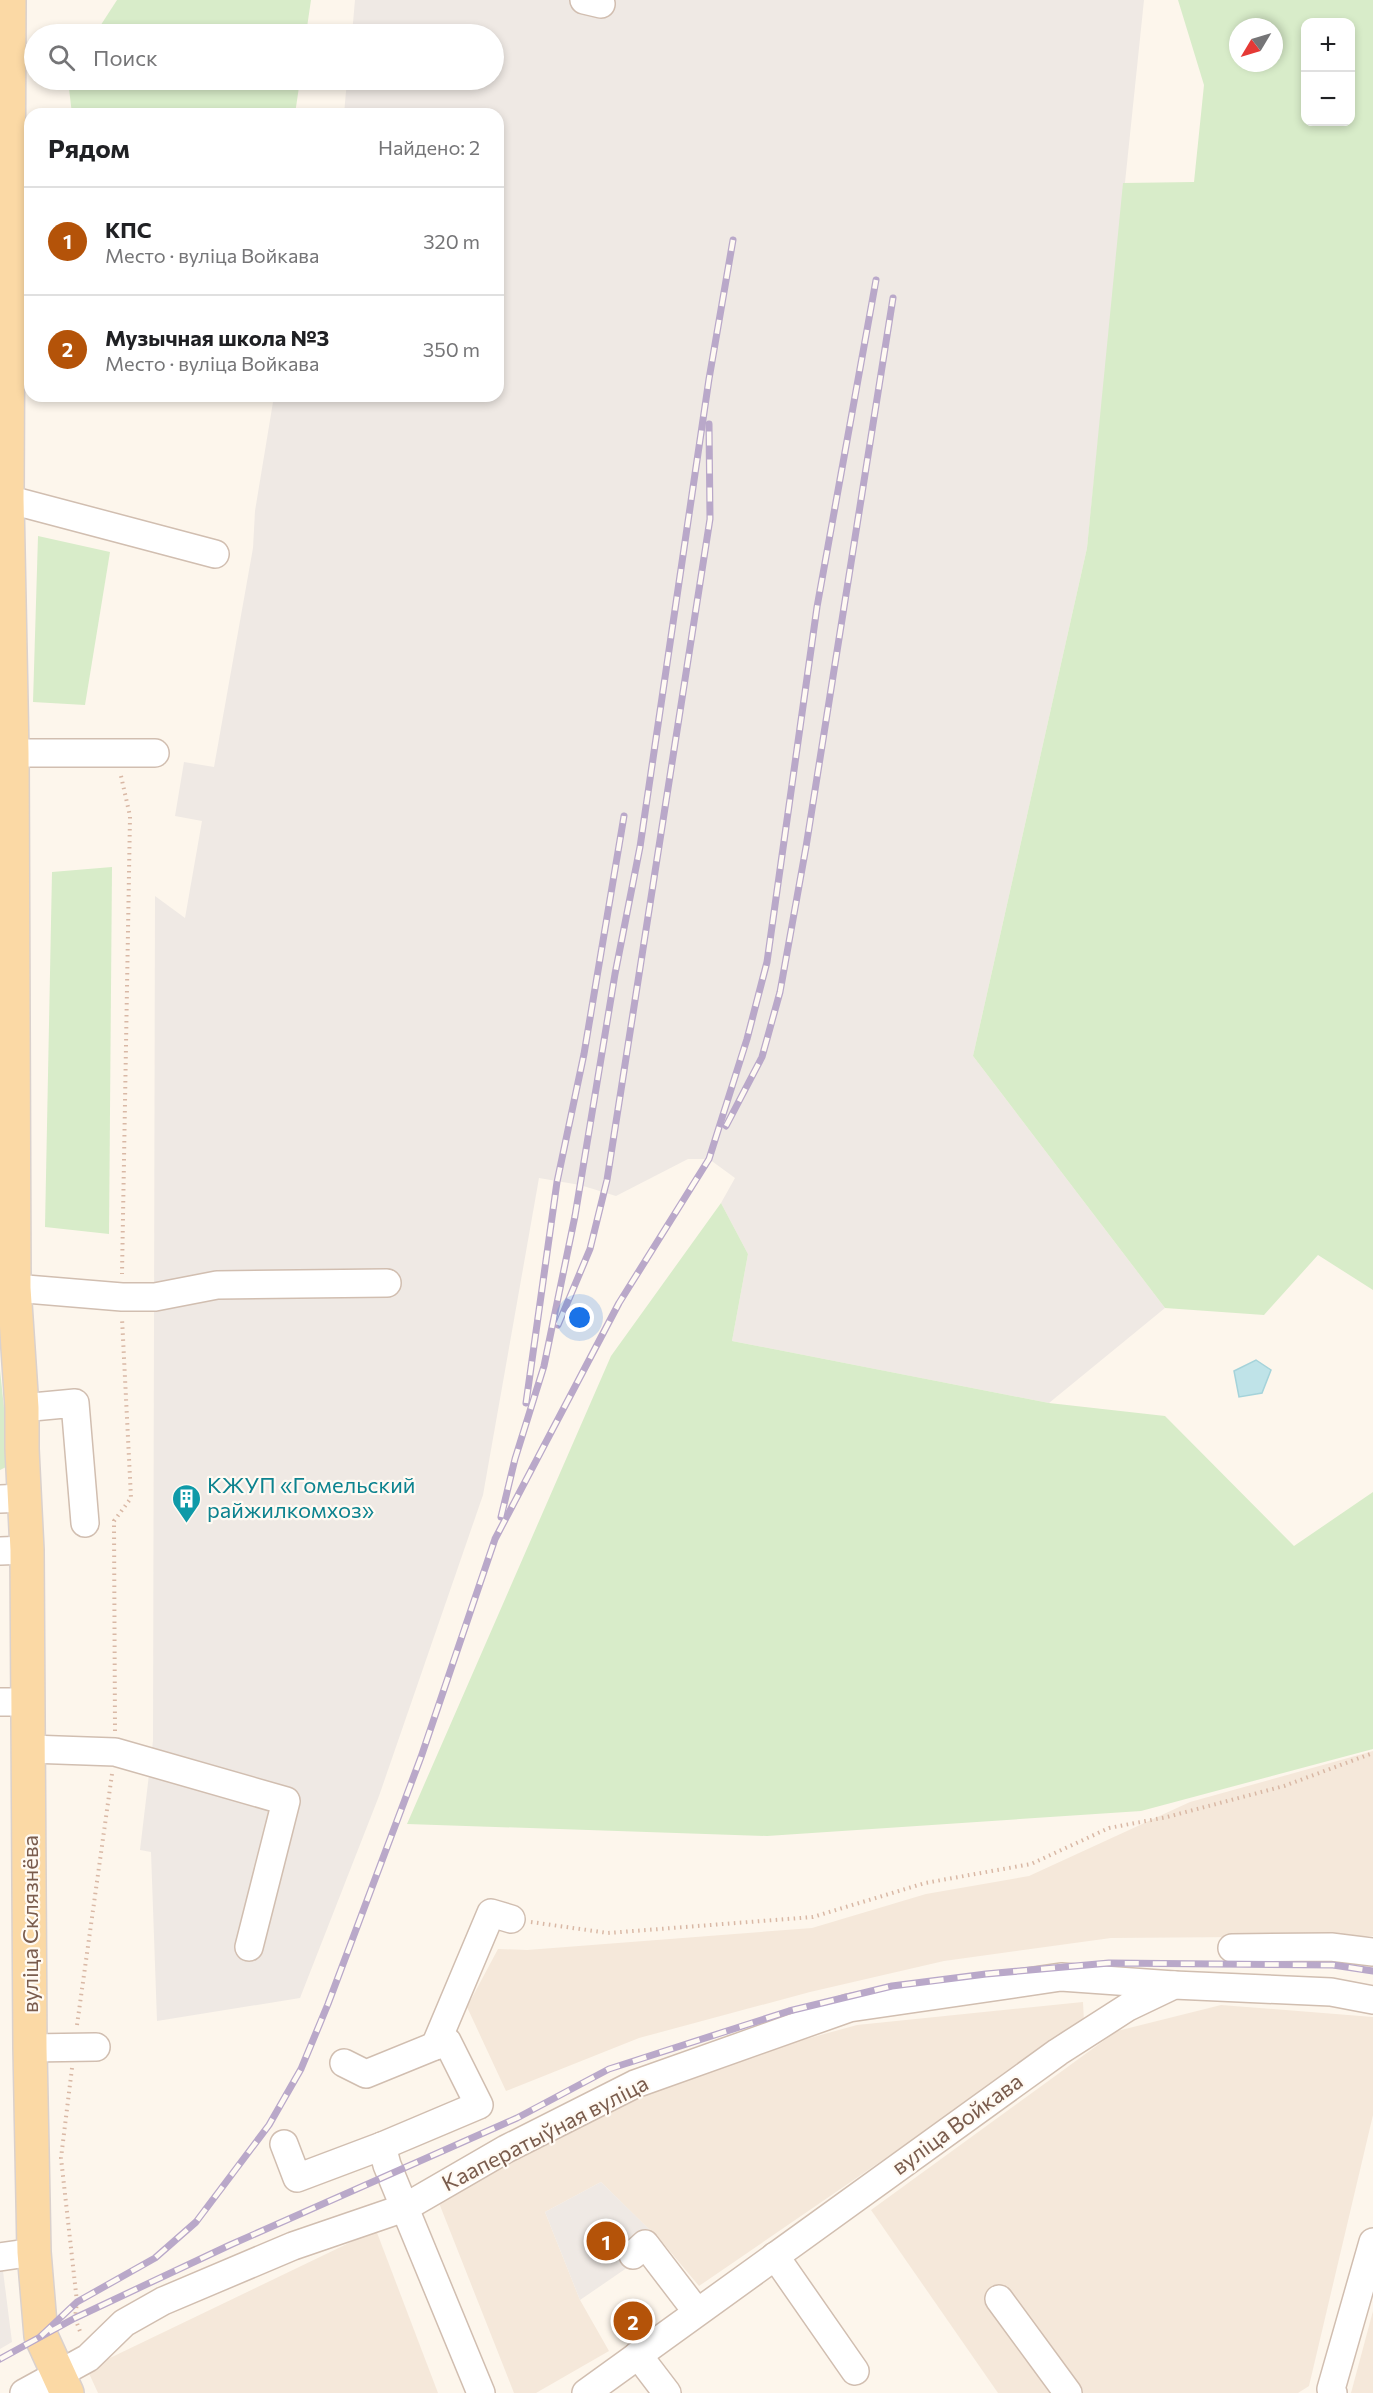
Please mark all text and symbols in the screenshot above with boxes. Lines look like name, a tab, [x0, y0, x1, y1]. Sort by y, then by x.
north arrow	[1229, 18, 1283, 72]
map controls	[1301, 18, 1355, 126]
button: +	[1301, 18, 1355, 72]
search box	[24, 24, 504, 90]
icon: search	[45, 41, 78, 74]
text: Поиск	[93, 44, 158, 71]
button: −	[1301, 72, 1355, 126]
text: Рядом	[48, 132, 130, 163]
text: Найдено: 2	[378, 135, 480, 159]
text: КПС	[105, 216, 152, 243]
text: 1	[63, 229, 72, 253]
text: 320 m	[423, 229, 480, 253]
text: Место · вуліца Войкава	[105, 243, 319, 267]
text: Музычная школа №3	[105, 324, 329, 351]
text: 2	[62, 337, 73, 361]
text: 350 m	[423, 337, 480, 361]
text: Место · вуліца Войкава	[105, 351, 319, 375]
your location	[565, 1303, 594, 1332]
place label: КЖУП «Гомельский райжилкомхоз»	[207, 1471, 415, 1523]
building icon: КЖУП «Гомельский райжилкомхоз»	[170, 1482, 202, 1524]
street label: вуліца Склязнёва	[16, 1835, 43, 2013]
street label: вуліца Войкава	[886, 2067, 1027, 2180]
street label: Кааператыўная вуліца	[437, 2069, 653, 2196]
pin: 1	[586, 2218, 626, 2264]
pin: 2	[614, 2298, 652, 2344]

